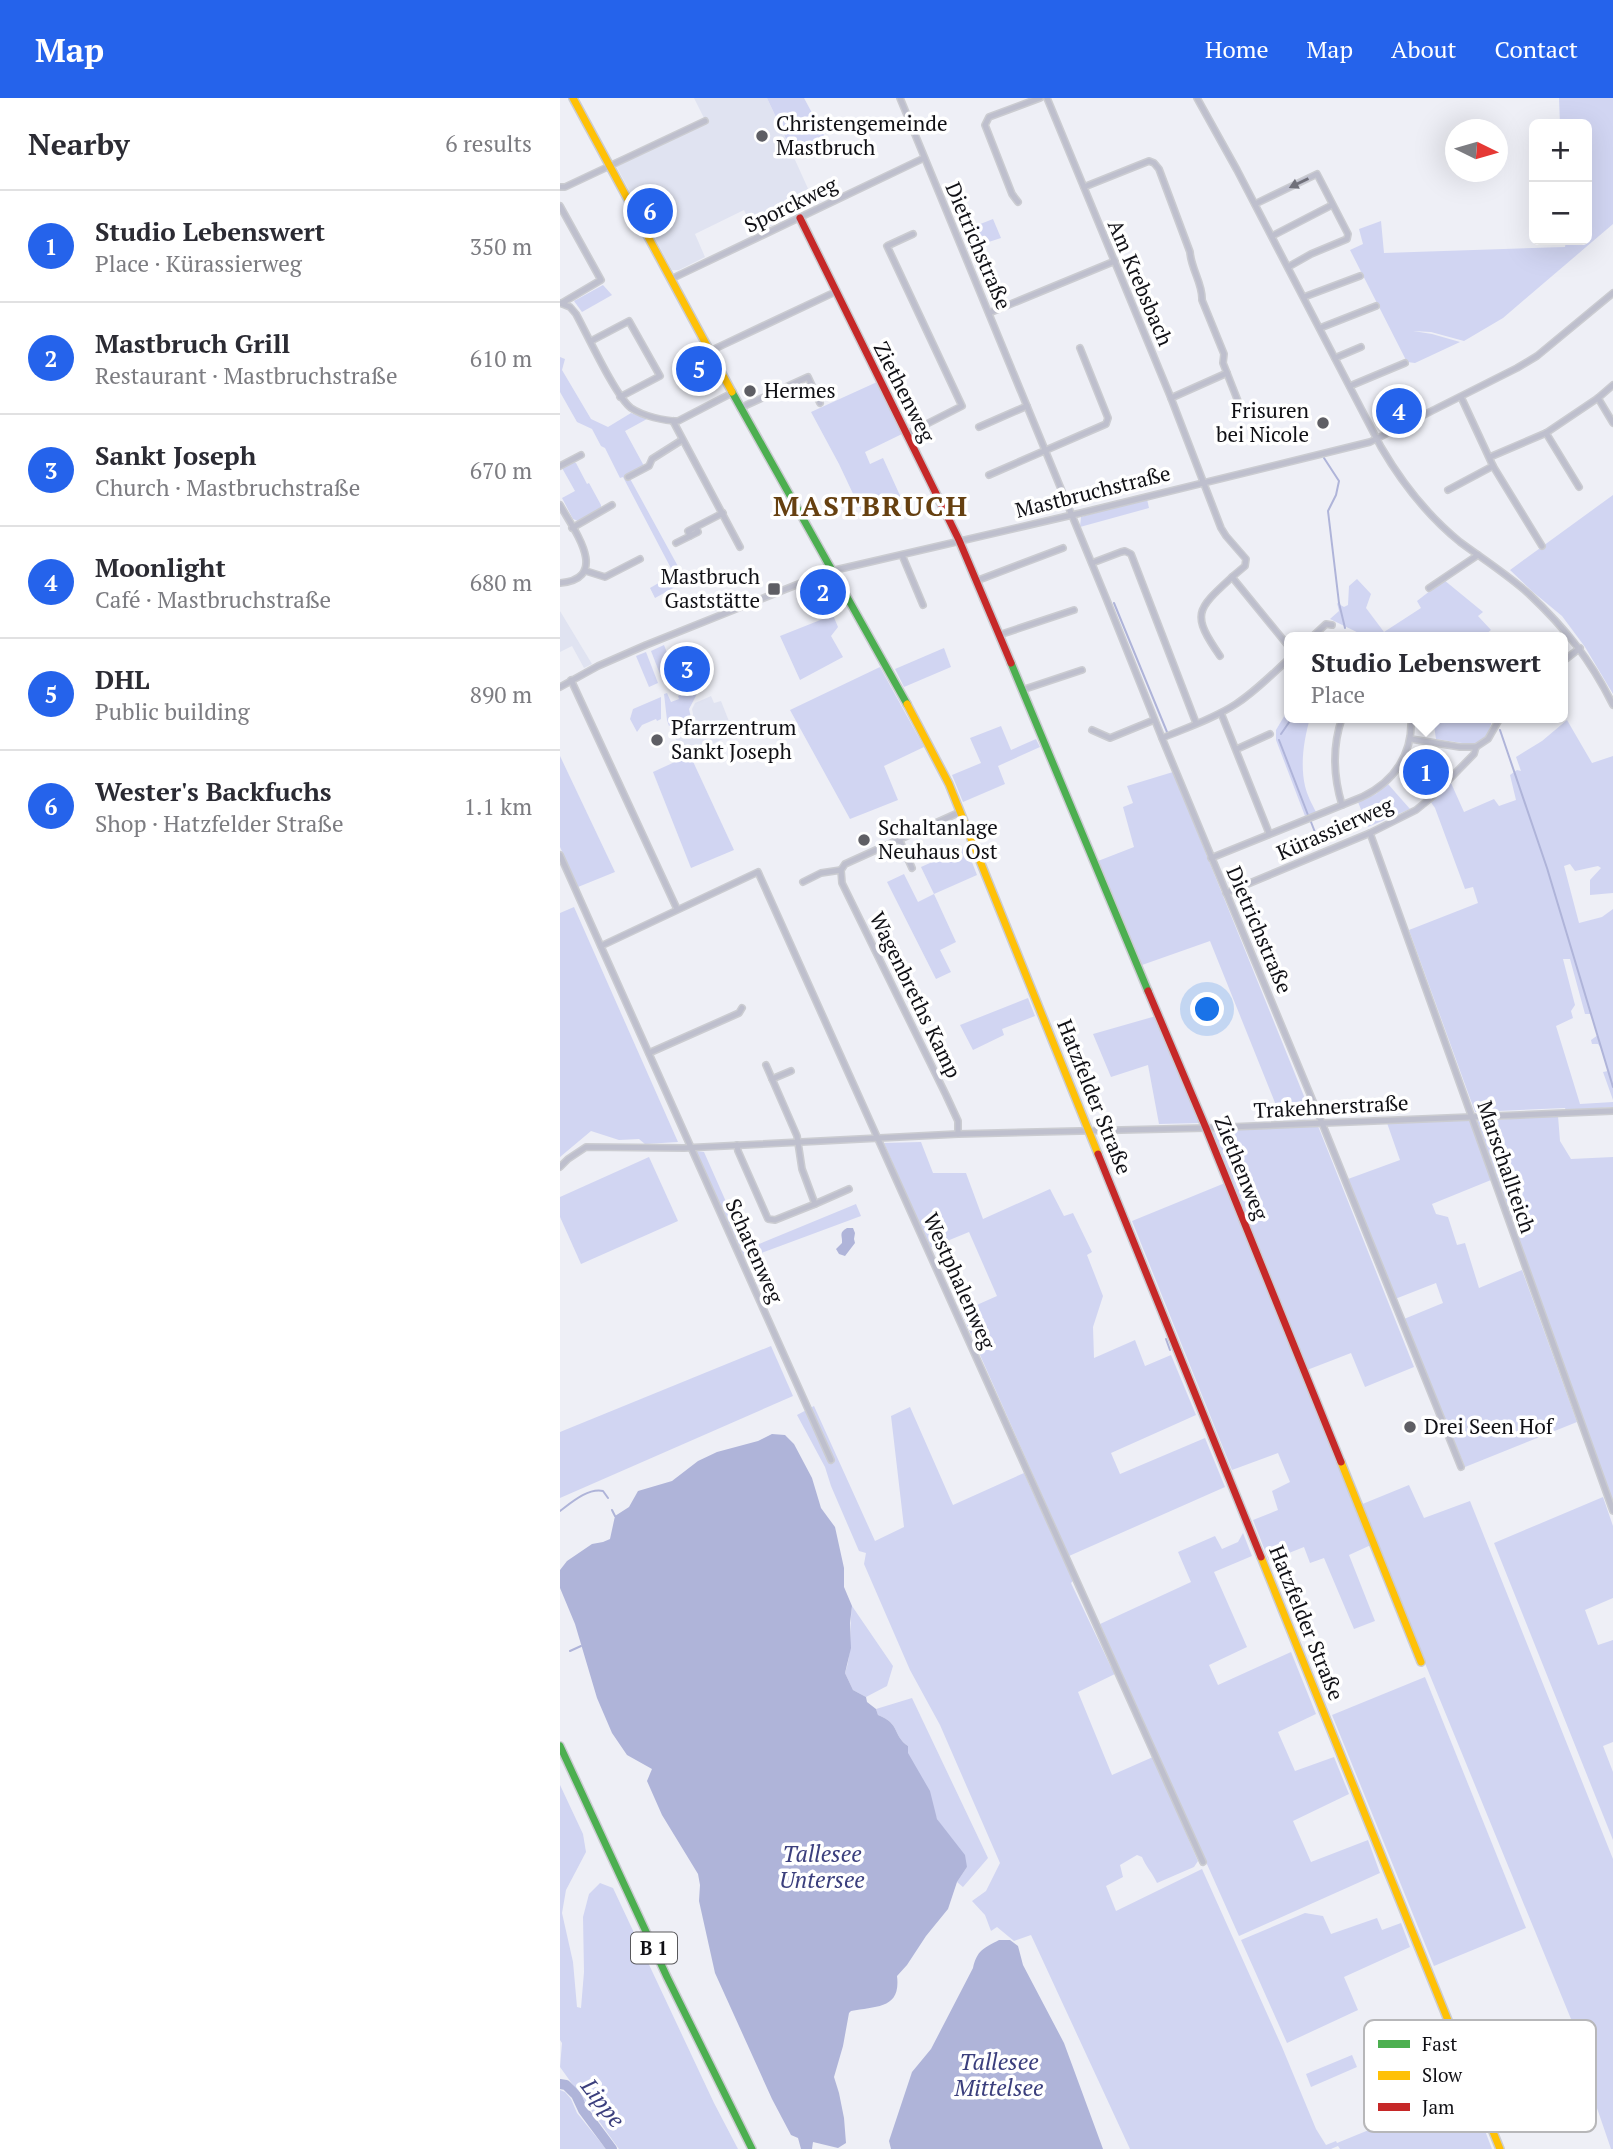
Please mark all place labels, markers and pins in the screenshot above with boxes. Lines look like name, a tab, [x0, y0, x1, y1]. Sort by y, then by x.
place label: Christengemeinde Mastbruch	[776, 109, 947, 161]
marker: Christengemeinde Mastbruch	[754, 128, 770, 144]
pin: 6	[627, 185, 673, 237]
pin: 5	[676, 343, 722, 395]
place label: Hermes	[764, 376, 836, 404]
marker: Hermes	[742, 383, 758, 399]
pin: 4	[1376, 385, 1422, 437]
place label: Frisuren bei Nicole	[1216, 396, 1310, 448]
marker: Frisuren bei Nicole	[1315, 415, 1331, 431]
place label: Mastbruch Gaststätte	[661, 562, 760, 614]
pin: 2	[800, 566, 846, 618]
marker: Mastbruch Gaststätte	[766, 581, 782, 597]
pin: 3	[664, 643, 710, 695]
place label: Pfarrzentrum Sankt Joseph	[671, 713, 796, 765]
marker: Pfarrzentrum Sankt Joseph	[649, 732, 665, 748]
pin: 1	[1403, 746, 1449, 798]
place label: Schaltanlage Neuhaus Ost	[878, 813, 998, 865]
marker: Schaltanlage Neuhaus Ost	[856, 832, 872, 848]
place label: Drei Seen Hof	[1424, 1412, 1555, 1440]
marker: Drei Seen Hof	[1402, 1419, 1418, 1435]

